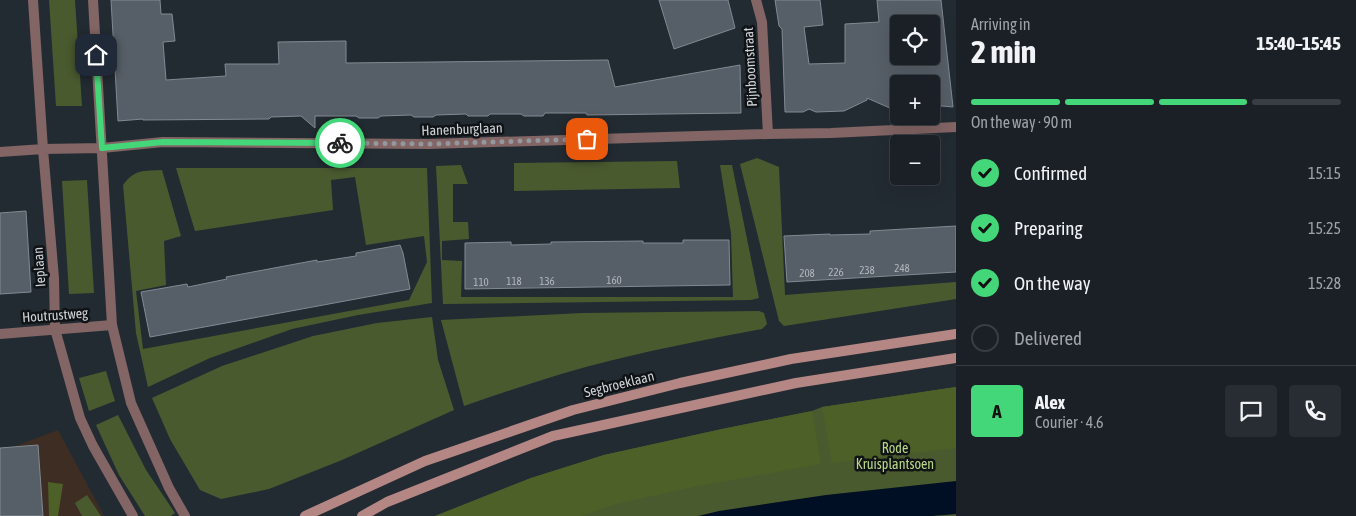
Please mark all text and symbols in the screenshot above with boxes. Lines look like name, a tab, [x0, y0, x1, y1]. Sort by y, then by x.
map controls	[890, 15, 940, 185]
button: locate	[890, 15, 940, 65]
text: Arriving in	[971, 15, 1031, 33]
street label: Pijnboomstraat	[740, 27, 760, 107]
text: 15:40–15:45	[1256, 32, 1341, 54]
text: 2 min	[971, 33, 1036, 70]
pin	[75, 34, 117, 76]
icon: home	[82, 41, 110, 69]
button: +	[890, 75, 940, 125]
text: On the way · 90 m	[971, 113, 1072, 131]
courier	[315, 118, 365, 168]
pin	[566, 118, 608, 160]
street label: Hanenburglaan	[421, 120, 503, 138]
icon: bag	[573, 125, 601, 153]
icon: bike	[326, 129, 354, 157]
button: −	[890, 135, 940, 185]
icon: check	[971, 159, 999, 187]
text: Confirmed	[1014, 162, 1087, 184]
text: 15:15	[1308, 164, 1341, 182]
icon: check	[971, 214, 999, 242]
text: Preparing	[1014, 217, 1083, 239]
text: 15:25	[1308, 219, 1341, 237]
street label: Ieplaan	[30, 246, 48, 288]
house number: 248	[894, 262, 910, 274]
house number: 238	[859, 264, 875, 276]
house number: 226	[828, 266, 844, 278]
house number: 208	[799, 267, 815, 279]
icon: check	[971, 269, 999, 297]
text: On the way	[1014, 272, 1091, 294]
house number: 160	[606, 274, 622, 286]
text: 15:28	[1308, 274, 1341, 292]
house number: 118	[506, 275, 522, 287]
house number: 136	[539, 275, 555, 287]
house number: 110	[473, 276, 489, 288]
street label: Houtrustweg	[22, 305, 88, 325]
text: Delivered	[1014, 327, 1082, 349]
street label: Segbroeklaan	[582, 368, 656, 400]
button: chat	[1225, 385, 1277, 437]
button: phone	[1289, 385, 1341, 437]
text: Alex	[1035, 391, 1065, 413]
text: A	[992, 400, 1002, 422]
text: Courier · 4.6	[1035, 413, 1104, 431]
park label: Rode Kruisplantsoen	[856, 440, 934, 472]

